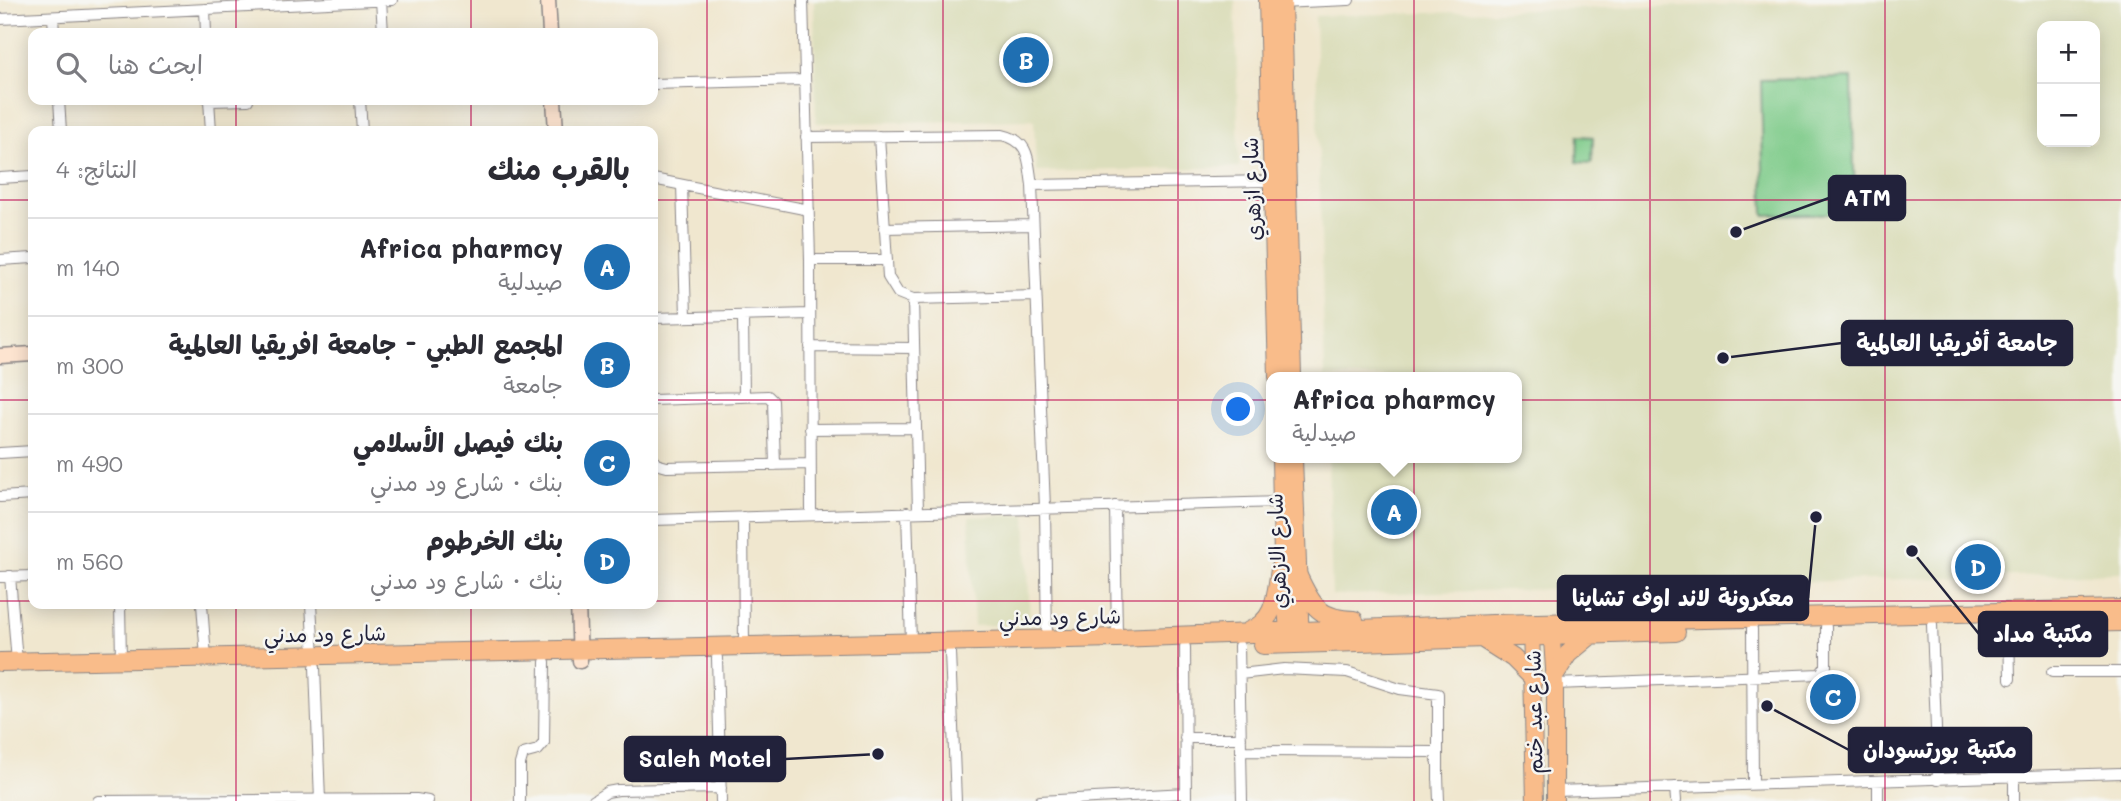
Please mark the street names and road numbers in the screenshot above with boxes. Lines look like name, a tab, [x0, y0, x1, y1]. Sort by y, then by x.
street label: شارع ازهري	[1236, 137, 1269, 241]
street label: شارع الازهري	[1260, 493, 1295, 609]
street label: شارع ود مدني	[999, 601, 1122, 638]
street label: شارع ود مدني	[264, 618, 387, 655]
street label: شارع عبد ختم	[1518, 650, 1552, 774]

